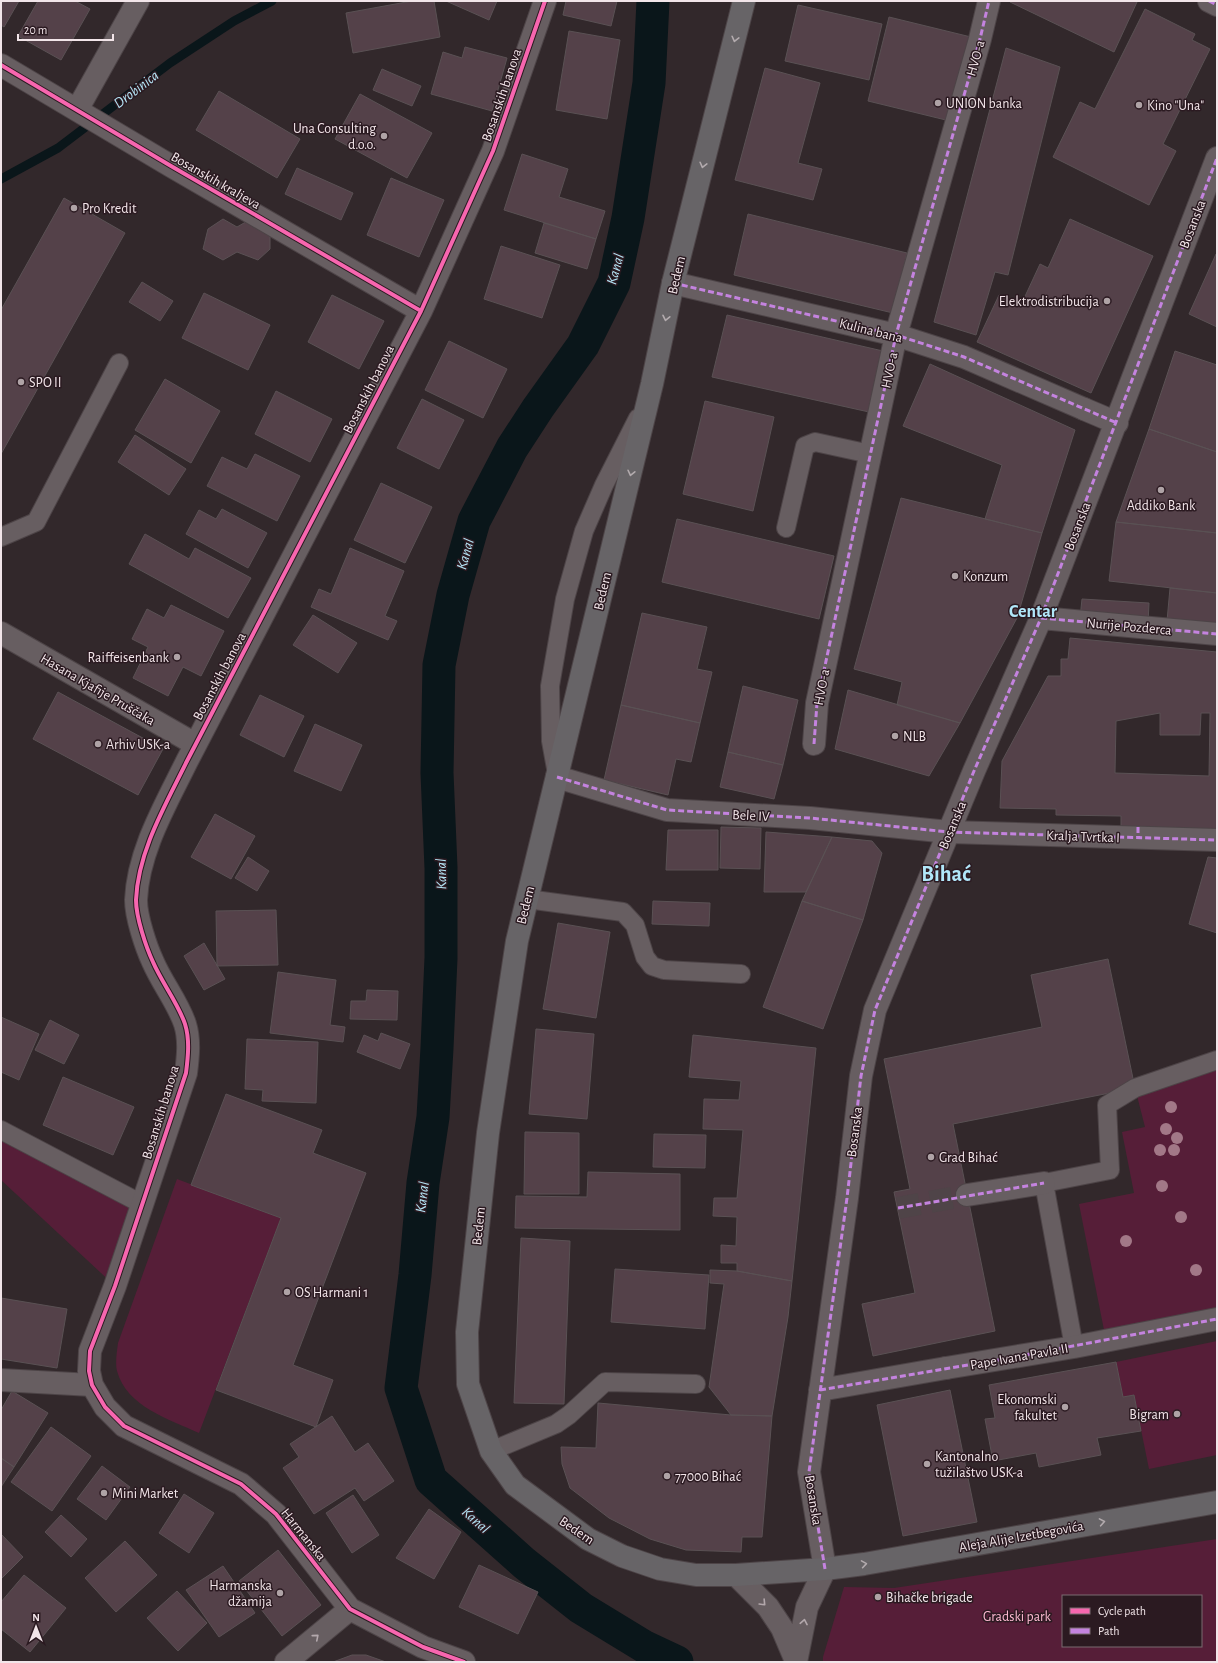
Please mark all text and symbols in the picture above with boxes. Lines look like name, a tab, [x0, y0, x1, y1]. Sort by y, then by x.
scale bar	[18, 16, 113, 42]
text: 20 m	[24, 24, 47, 36]
one-way arrow	[731, 35, 740, 42]
street label: HVO-a	[964, 38, 988, 78]
street label: Bosanskih banova	[480, 47, 525, 144]
water label: Drobinica	[111, 68, 162, 111]
place label: UNION banka	[946, 97, 1022, 111]
marker: UNION banka	[933, 98, 943, 108]
place label: Kino "Una"	[1147, 99, 1204, 113]
marker: Kino "Una"	[1134, 100, 1144, 110]
place label: Una Consulting d.o.o.	[293, 122, 376, 152]
marker: Una Consulting d.o.o.	[379, 131, 389, 141]
street label: Bosanskih kraljeva	[168, 150, 263, 212]
one-way arrow	[699, 161, 708, 168]
street label: Bosanska	[1177, 198, 1209, 251]
place label: Pro Kredit	[82, 202, 137, 216]
marker: Pro Kredit	[69, 203, 79, 213]
water label: Kanal	[604, 252, 627, 286]
street label: Bedem	[666, 255, 688, 296]
place label: Elektrodistribucija	[999, 295, 1100, 309]
marker: Elektrodistribucija	[1102, 296, 1112, 306]
one-way arrow	[662, 315, 670, 322]
street label: Kulina bana	[838, 316, 904, 346]
street label: Bosanskih banova	[341, 343, 397, 436]
street label: HVO-a	[879, 350, 901, 390]
place label: SPO II	[29, 376, 62, 390]
marker: SPO II	[16, 377, 26, 387]
one-way arrow	[627, 469, 635, 476]
marker: Addiko Bank	[1156, 485, 1166, 495]
place label: Addiko Bank	[1127, 499, 1196, 513]
street label: Bosanska	[1062, 500, 1094, 553]
water label: Kanal	[454, 537, 477, 571]
place label: Konzum	[963, 570, 1008, 584]
street label: Bedem	[592, 571, 614, 612]
marker: Konzum	[950, 571, 960, 581]
district label: Centar	[1009, 603, 1058, 621]
street label: Nurije Pozderca	[1086, 616, 1173, 638]
street label: Bosanskih banova	[191, 630, 249, 723]
street label: Hasana Kjafije Pruščaka	[38, 651, 158, 729]
place label: Raiffeisenbank	[88, 651, 170, 665]
marker: Raiffeisenbank	[172, 652, 182, 662]
street label: HVO-a	[812, 667, 832, 707]
place label: NLB	[903, 730, 926, 744]
marker: NLB	[890, 731, 900, 741]
place label: Arhiv USK-a	[106, 738, 171, 752]
marker: Arhiv USK-a	[93, 739, 103, 749]
street label: Bosanska	[937, 799, 969, 851]
street label: Bele IV	[732, 808, 770, 824]
street label: Kralja Tvrtka I	[1046, 829, 1120, 845]
water label: Kanal	[434, 858, 449, 890]
district label: Bihać	[921, 863, 971, 885]
street label: Bedem	[514, 885, 537, 926]
street label: Bosanskih banova	[140, 1063, 182, 1161]
street label: Bosanska	[845, 1106, 865, 1158]
place label: Grad Bihać	[939, 1151, 998, 1165]
marker: Grad Bihać	[926, 1152, 936, 1162]
water label: Kanal	[413, 1180, 432, 1214]
street label: Bedem	[470, 1206, 488, 1246]
place label: OS Harmani 1	[295, 1286, 368, 1300]
marker: OS Harmani 1	[282, 1287, 292, 1297]
street label: Pape Ivana Pavla II	[969, 1341, 1069, 1373]
place label: Ekonomski fakultet	[997, 1393, 1058, 1423]
marker: Ekonomski fakultet	[1060, 1402, 1070, 1412]
place label: Bigram	[1129, 1408, 1169, 1422]
marker: Bigram	[1172, 1409, 1182, 1419]
place label: Kantonalno tužilaštvo USK-a	[935, 1450, 1024, 1480]
marker: Kantonalno tužilaštvo USK-a	[922, 1459, 932, 1469]
place label: 77000 Bihać	[675, 1470, 742, 1484]
marker: 77000 Bihać	[662, 1471, 672, 1481]
street label: Bosanska	[802, 1474, 824, 1527]
place label: Mini Market	[112, 1487, 179, 1501]
marker: Mini Market	[99, 1488, 109, 1498]
water label: Kanal	[459, 1504, 493, 1537]
street label: Harmanska	[278, 1506, 329, 1564]
street label: Bedem	[556, 1514, 596, 1547]
one-way arrow	[1099, 1518, 1105, 1526]
street label: Aleja Alije Izetbegovića	[958, 1519, 1085, 1555]
one-way arrow	[861, 1560, 867, 1569]
place label: Harmanska džamija	[209, 1579, 273, 1609]
marker: Harmanska džamija	[275, 1588, 285, 1598]
place label: Bihačke brigade	[886, 1591, 973, 1605]
marker: Bihačke brigade	[873, 1592, 883, 1602]
legend	[1062, 1595, 1202, 1647]
one-way arrow	[758, 1598, 766, 1606]
text: Cycle path	[1098, 1605, 1146, 1618]
north arrow	[16, 1607, 56, 1647]
park label: Gradski park	[983, 1610, 1052, 1624]
text: N	[32, 1612, 40, 1623]
one-way arrow	[800, 1619, 808, 1626]
text: Path	[1098, 1625, 1120, 1637]
one-way arrow	[311, 1634, 319, 1641]

